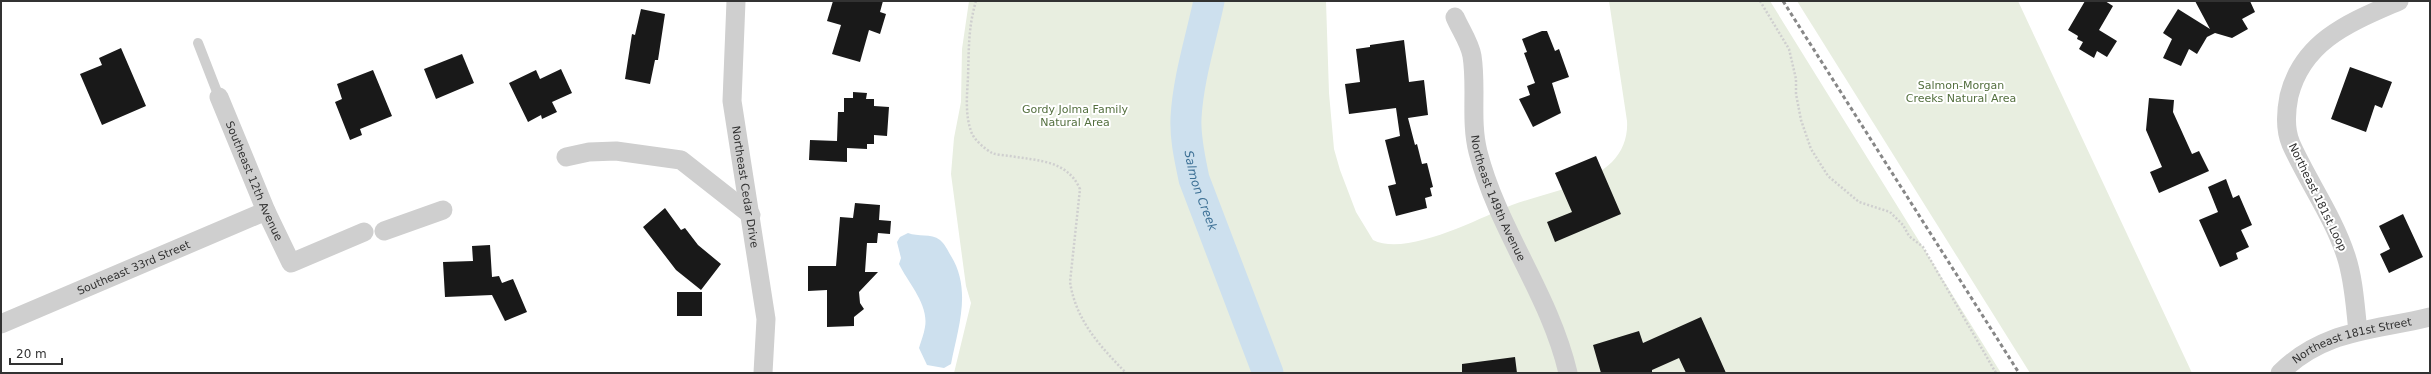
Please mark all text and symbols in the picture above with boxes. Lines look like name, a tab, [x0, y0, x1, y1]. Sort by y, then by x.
park label: Salmon-Morgan Creeks Natural Area	[1906, 79, 2016, 105]
park label: Gordy Jolma Family Natural Area	[1022, 103, 1128, 129]
street label: Southeast 12th Avenue	[223, 119, 285, 243]
street label: Northeast Cedar Drive	[729, 125, 761, 249]
street label: Northeast 149th Avenue	[1468, 134, 1528, 264]
street label: Northeast 181st Loop	[2286, 141, 2349, 253]
water label: Salmon Creek	[1181, 149, 1220, 234]
street label: Southeast 33rd Street	[75, 238, 193, 298]
street label: Northeast 181st Street	[2290, 315, 2414, 367]
scale bar	[10, 340, 62, 366]
text: 20 m	[16, 347, 47, 361]

